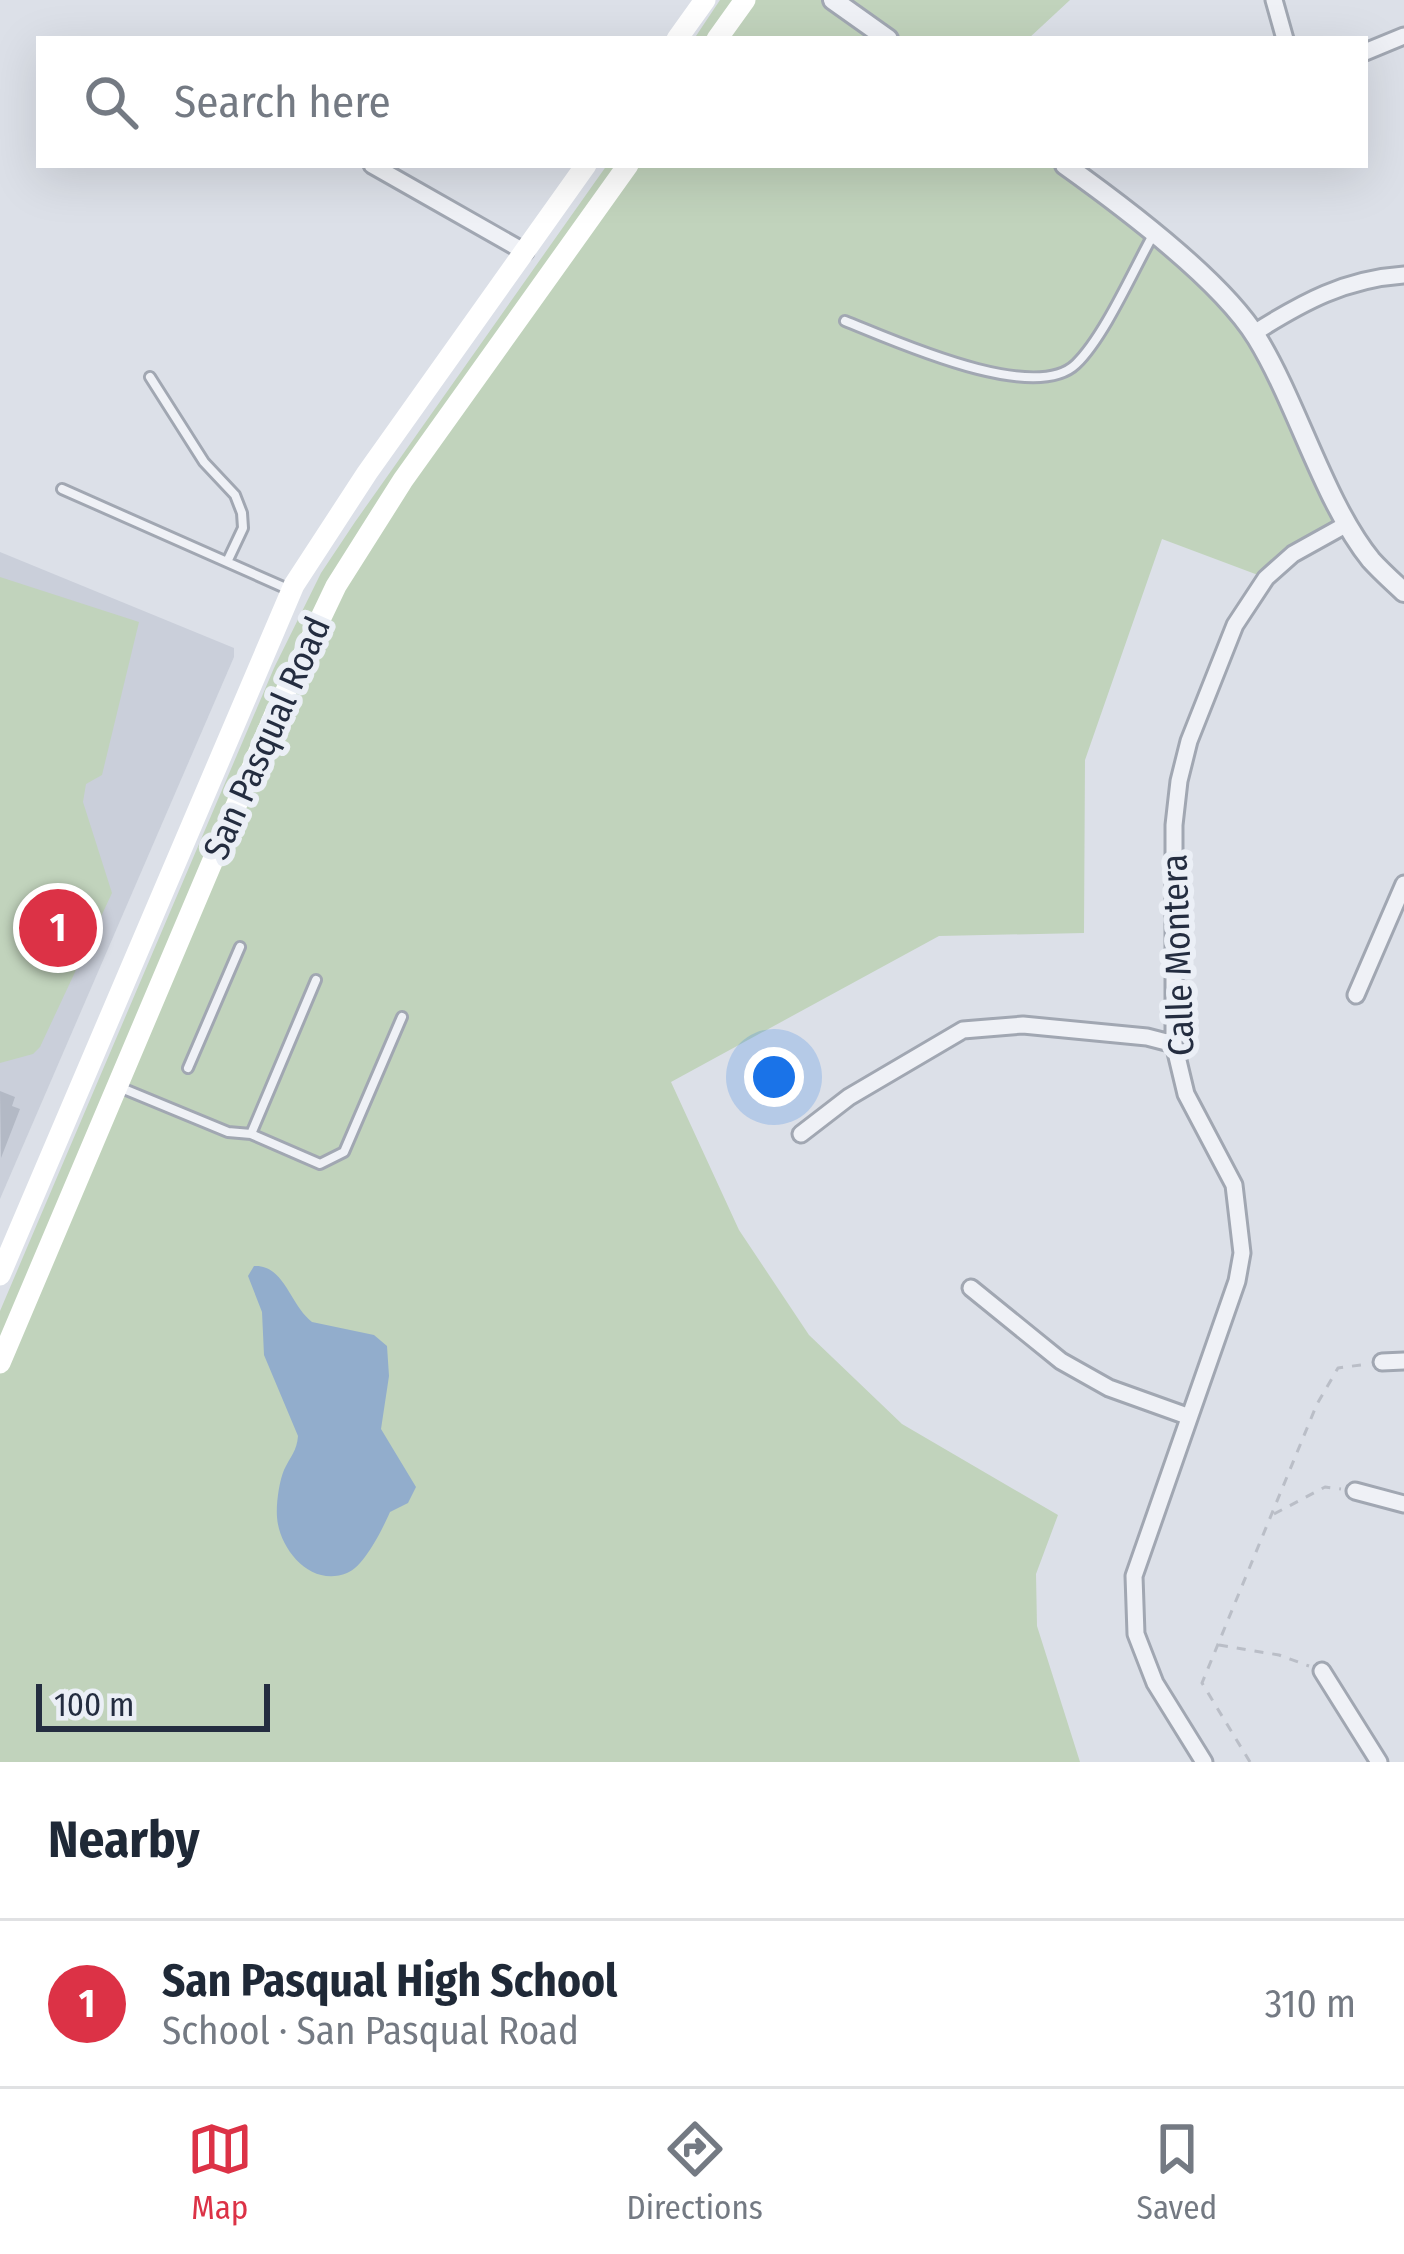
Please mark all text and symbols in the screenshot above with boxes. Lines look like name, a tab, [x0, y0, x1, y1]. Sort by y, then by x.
search box	[36, 36, 1368, 168]
icon: search	[78, 69, 144, 135]
text: Search here	[174, 75, 391, 129]
street label: San Pasqual Road	[194, 610, 340, 866]
street label: Calle Montera	[1152, 853, 1204, 1057]
pin: 1	[19, 883, 97, 973]
your location	[744, 1047, 804, 1107]
scale bar	[36, 1678, 270, 1731]
text: 100 m	[54, 1685, 134, 1725]
text: Nearby	[48, 1809, 200, 1871]
text: San Pasqual High School	[162, 1954, 617, 2008]
text: 1	[79, 1981, 95, 2027]
text: 310 m	[1265, 1981, 1356, 2027]
text: School · San Pasqual Road	[162, 2008, 579, 2054]
tab: Map	[187, 2116, 253, 2228]
tab: Directions	[626, 2116, 763, 2228]
tab: Saved	[1137, 2116, 1217, 2228]

